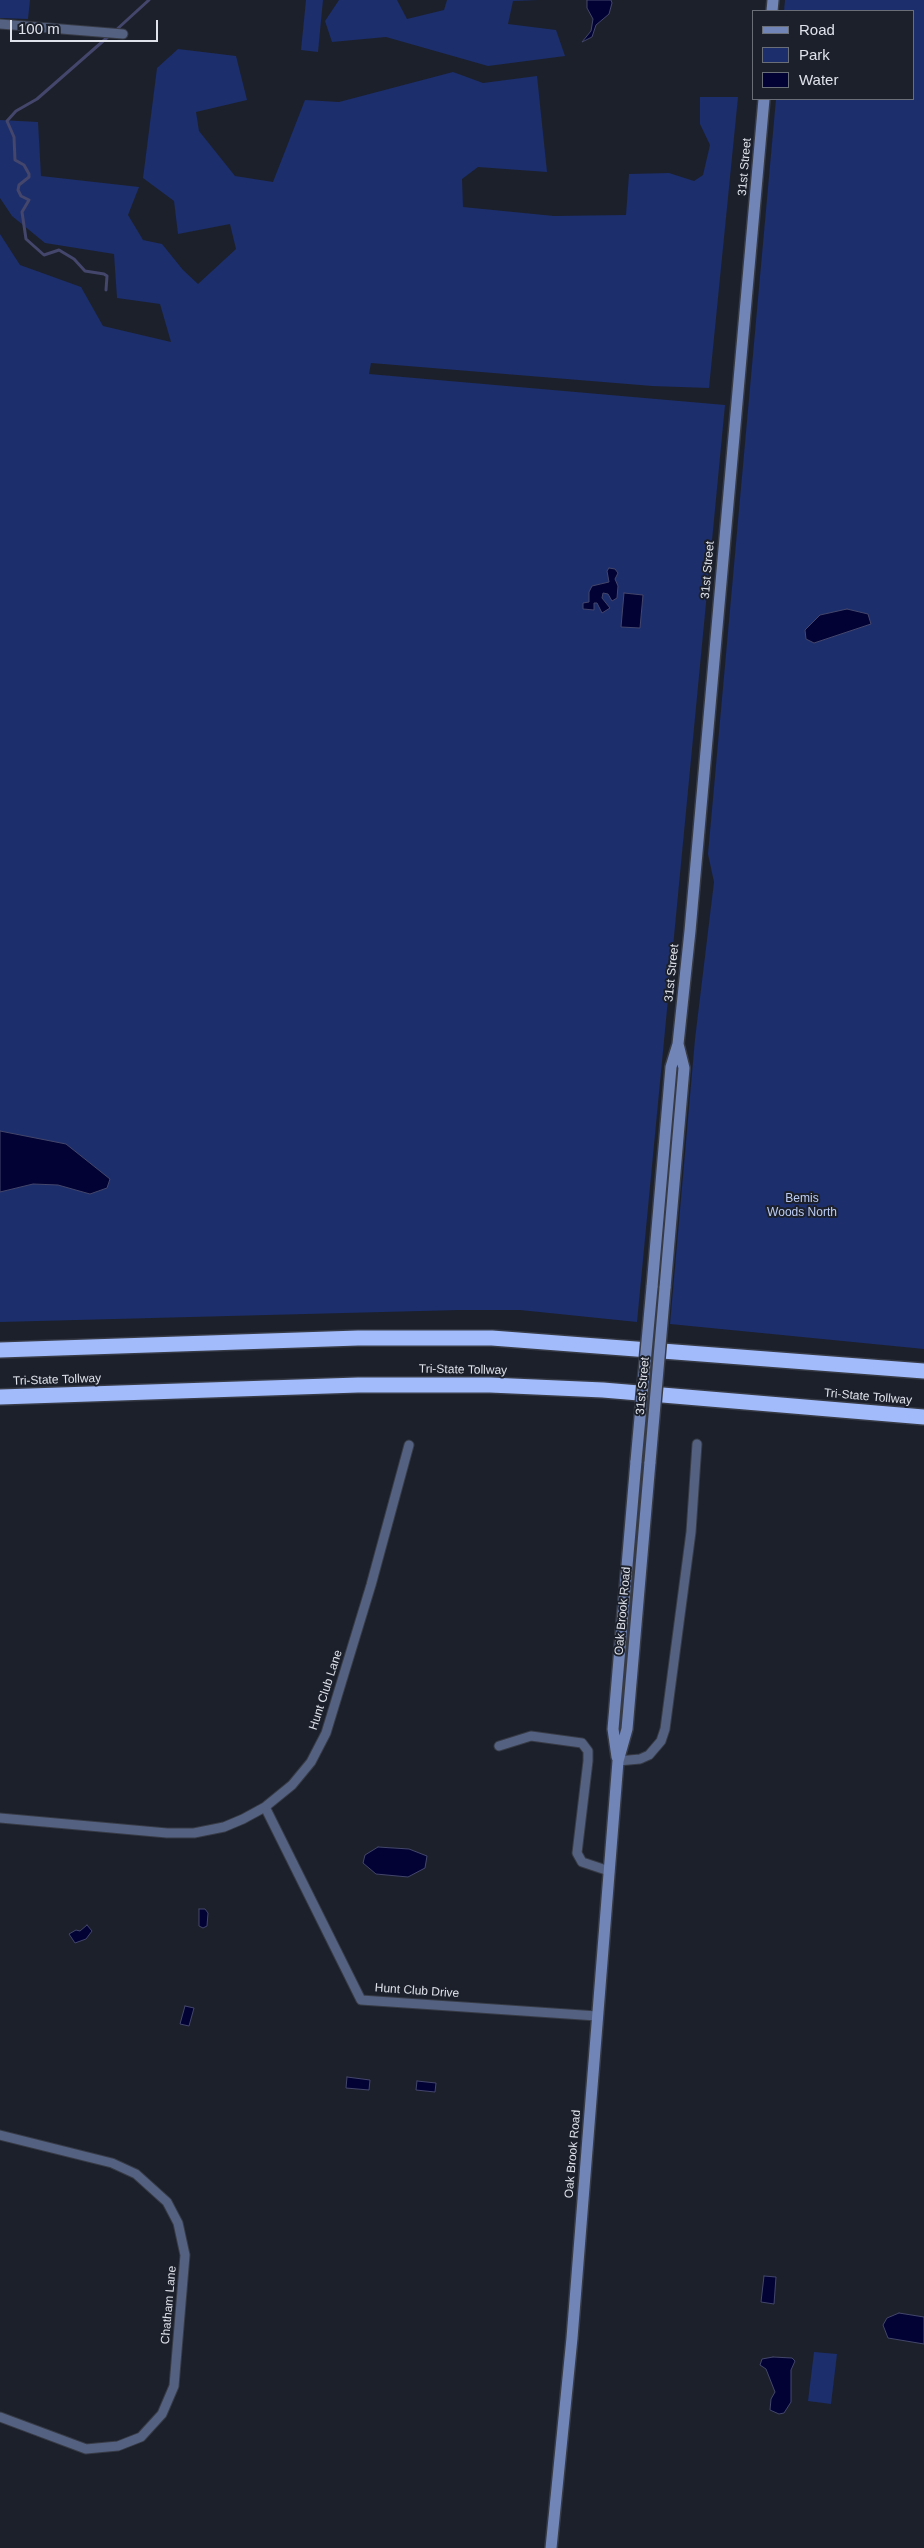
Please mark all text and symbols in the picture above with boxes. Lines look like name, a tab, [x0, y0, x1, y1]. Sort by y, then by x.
scale bar	[12, 10, 160, 42]
legend	[752, 10, 914, 100]
text: 100 m	[18, 20, 60, 37]
text: Road	[799, 21, 835, 38]
text: Park	[799, 46, 830, 63]
text: Water	[799, 71, 838, 88]
street label: 31st Street	[735, 137, 755, 197]
street label: 31st Street	[698, 540, 718, 600]
street label: 31st Street	[662, 943, 682, 1003]
park label: Bemis Woods North	[767, 1192, 837, 1220]
street label: 31st Street	[633, 1356, 653, 1416]
street label: Tri-State Tollway	[419, 1362, 507, 1378]
street label: Tri-State Tollway	[13, 1371, 101, 1389]
street label: Tri-State Tollway	[823, 1386, 913, 1408]
street label: Oak Brook Road	[612, 1566, 634, 1656]
street label: Hunt Club Lane	[306, 1648, 346, 1732]
street label: Hunt Club Drive	[374, 1981, 460, 2001]
street label: Oak Brook Road	[562, 2109, 584, 2199]
street label: Chatham Lane	[158, 2265, 180, 2345]

